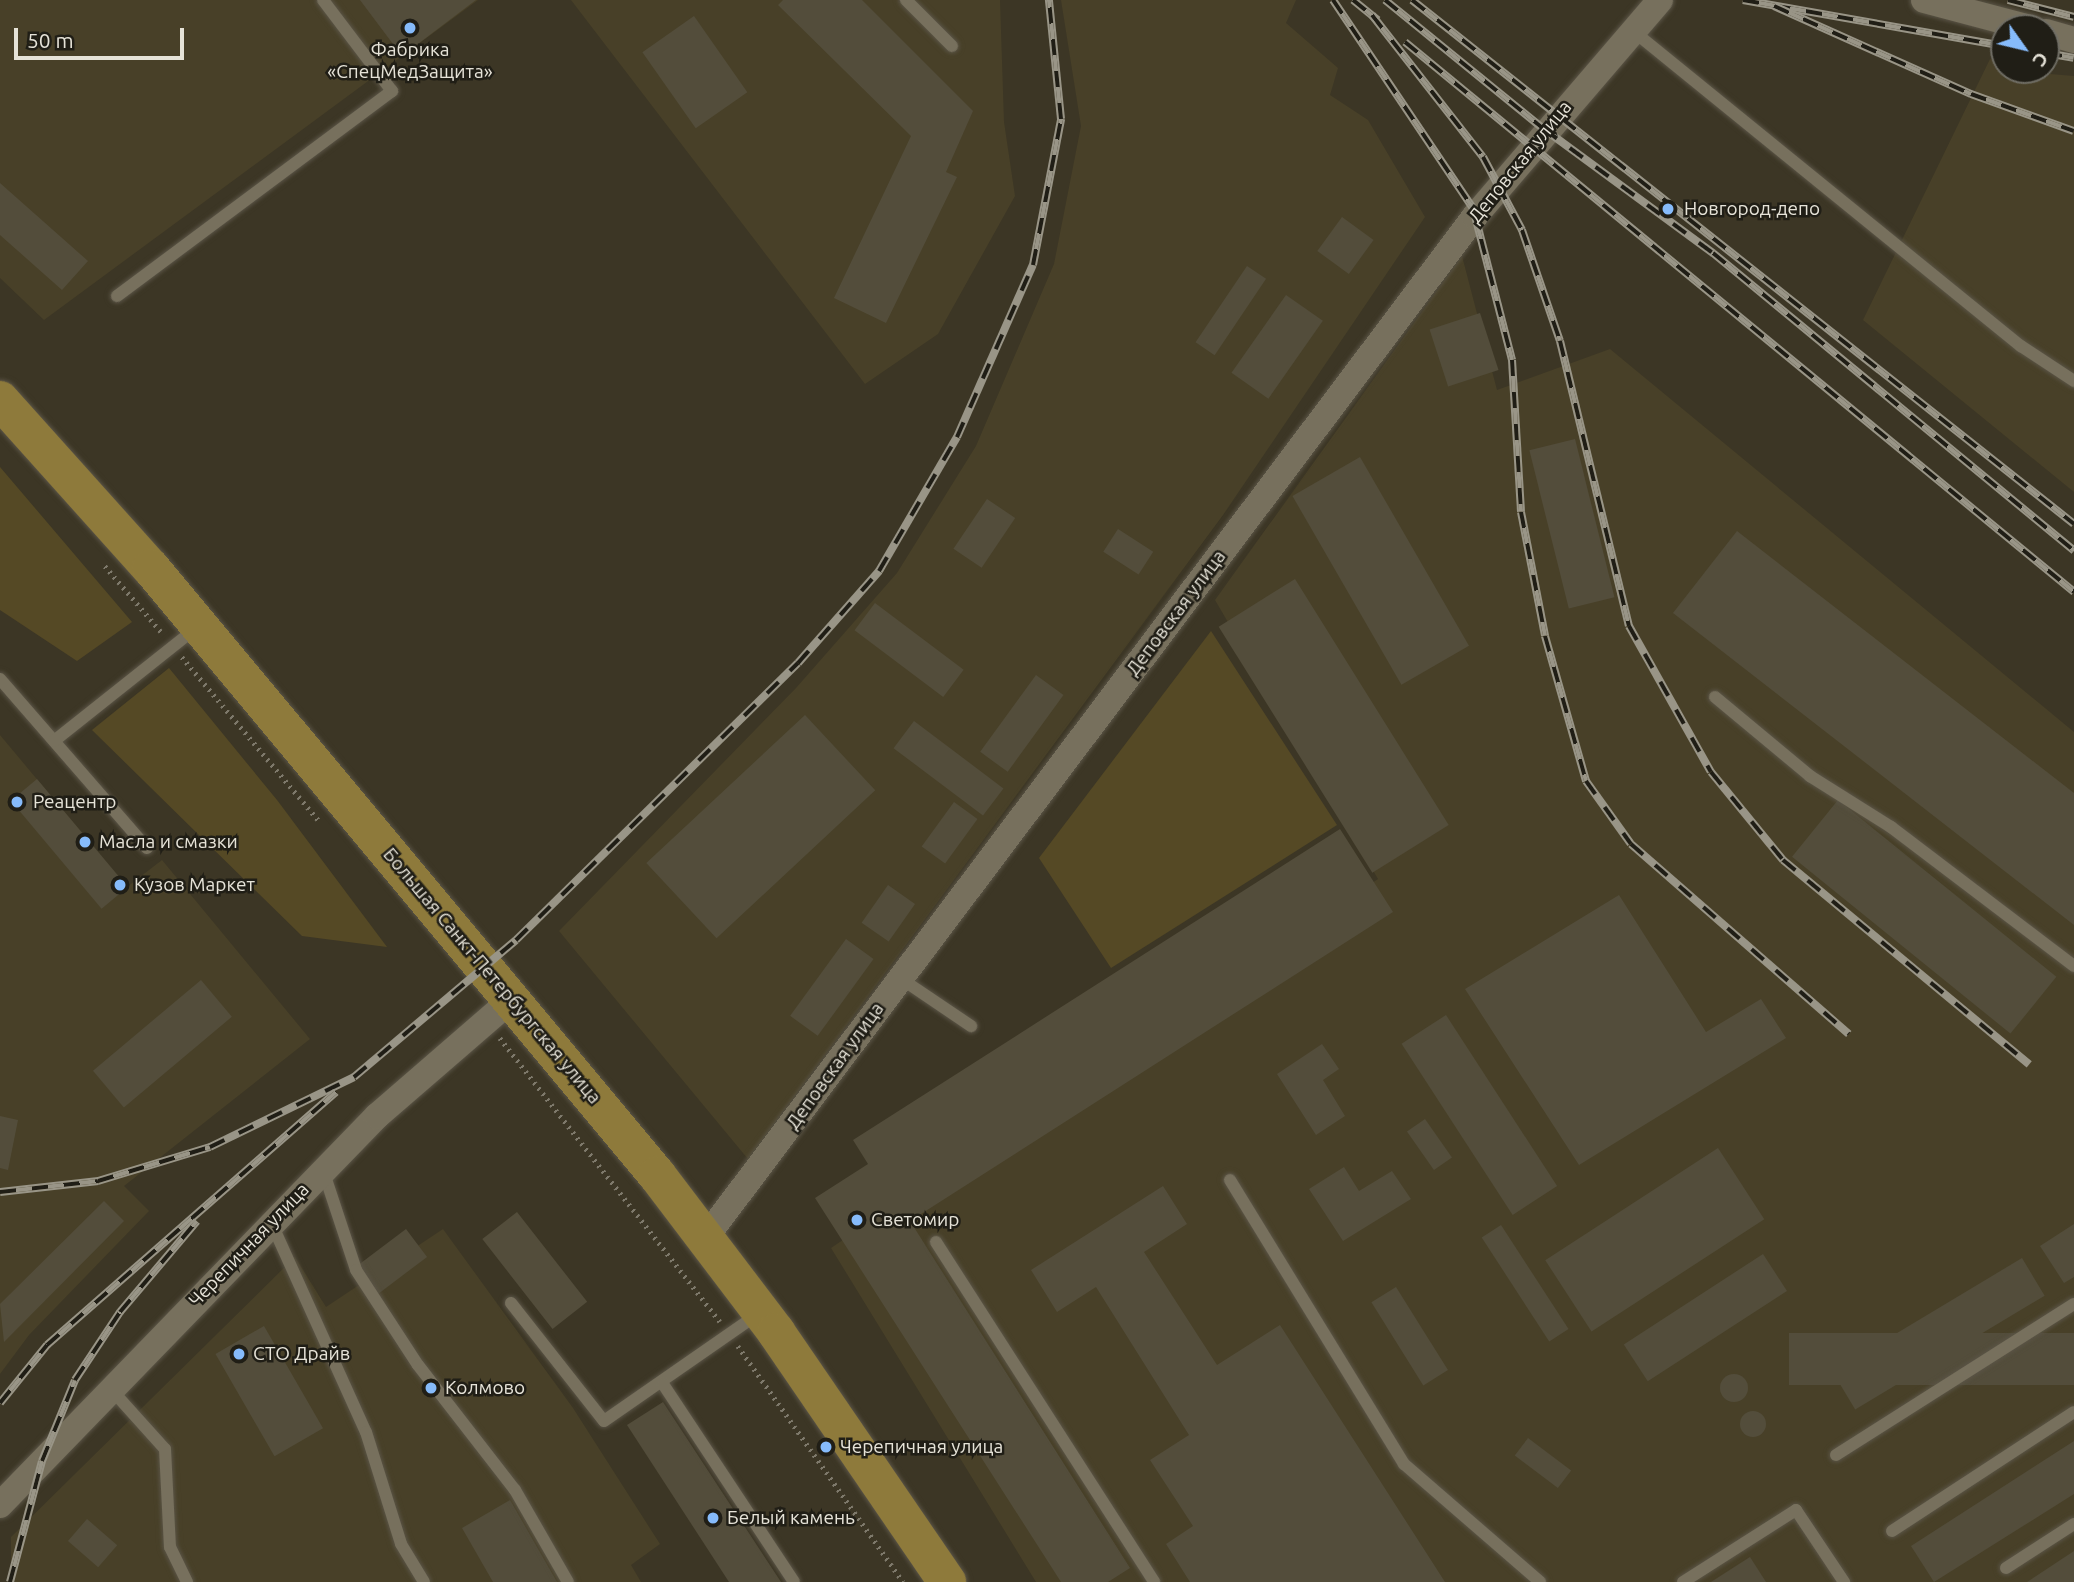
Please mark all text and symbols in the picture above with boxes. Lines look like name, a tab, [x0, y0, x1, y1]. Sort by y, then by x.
scale bar	[18, 14, 187, 58]
north arrow	[1990, 14, 2060, 84]
marker: Фабрика «СпецМедЗащита»	[402, 20, 418, 36]
text: 50 m	[27, 28, 74, 52]
place label: Фабрика «СпецМедЗащита»	[327, 39, 493, 83]
text: С	[2028, 48, 2053, 71]
street label: Деповская улица	[1464, 96, 1576, 228]
place label: Новгород-депо	[1684, 198, 1820, 220]
marker: Новгород-депо	[1658, 199, 1678, 219]
street label: Деповская улица	[1121, 546, 1231, 680]
place label: Реацентр	[33, 791, 116, 813]
marker: Реацентр	[7, 792, 27, 812]
place label: Масла и смазки	[99, 831, 238, 853]
marker: Масла и смазки	[77, 834, 93, 850]
street label: Большая Санкт-Петербургская улица	[378, 843, 606, 1109]
place label: Кузов Маркет	[134, 874, 255, 896]
marker: Кузов Маркет	[112, 877, 128, 893]
street label: Деповская улица	[781, 998, 889, 1134]
street label: Черепичная улица	[184, 1178, 314, 1312]
place label: Светомир	[871, 1209, 959, 1231]
marker: Светомир	[849, 1212, 865, 1228]
place label: СТО Драйв	[253, 1343, 350, 1365]
marker: СТО Драйв	[231, 1346, 247, 1362]
place label: Колмово	[445, 1377, 525, 1399]
marker: Колмово	[423, 1380, 439, 1396]
place label: Черепичная улица	[840, 1436, 1003, 1458]
marker: Черепичная улица	[818, 1439, 834, 1455]
place label: Белый камень	[727, 1507, 855, 1529]
marker: Белый камень	[705, 1510, 721, 1526]

